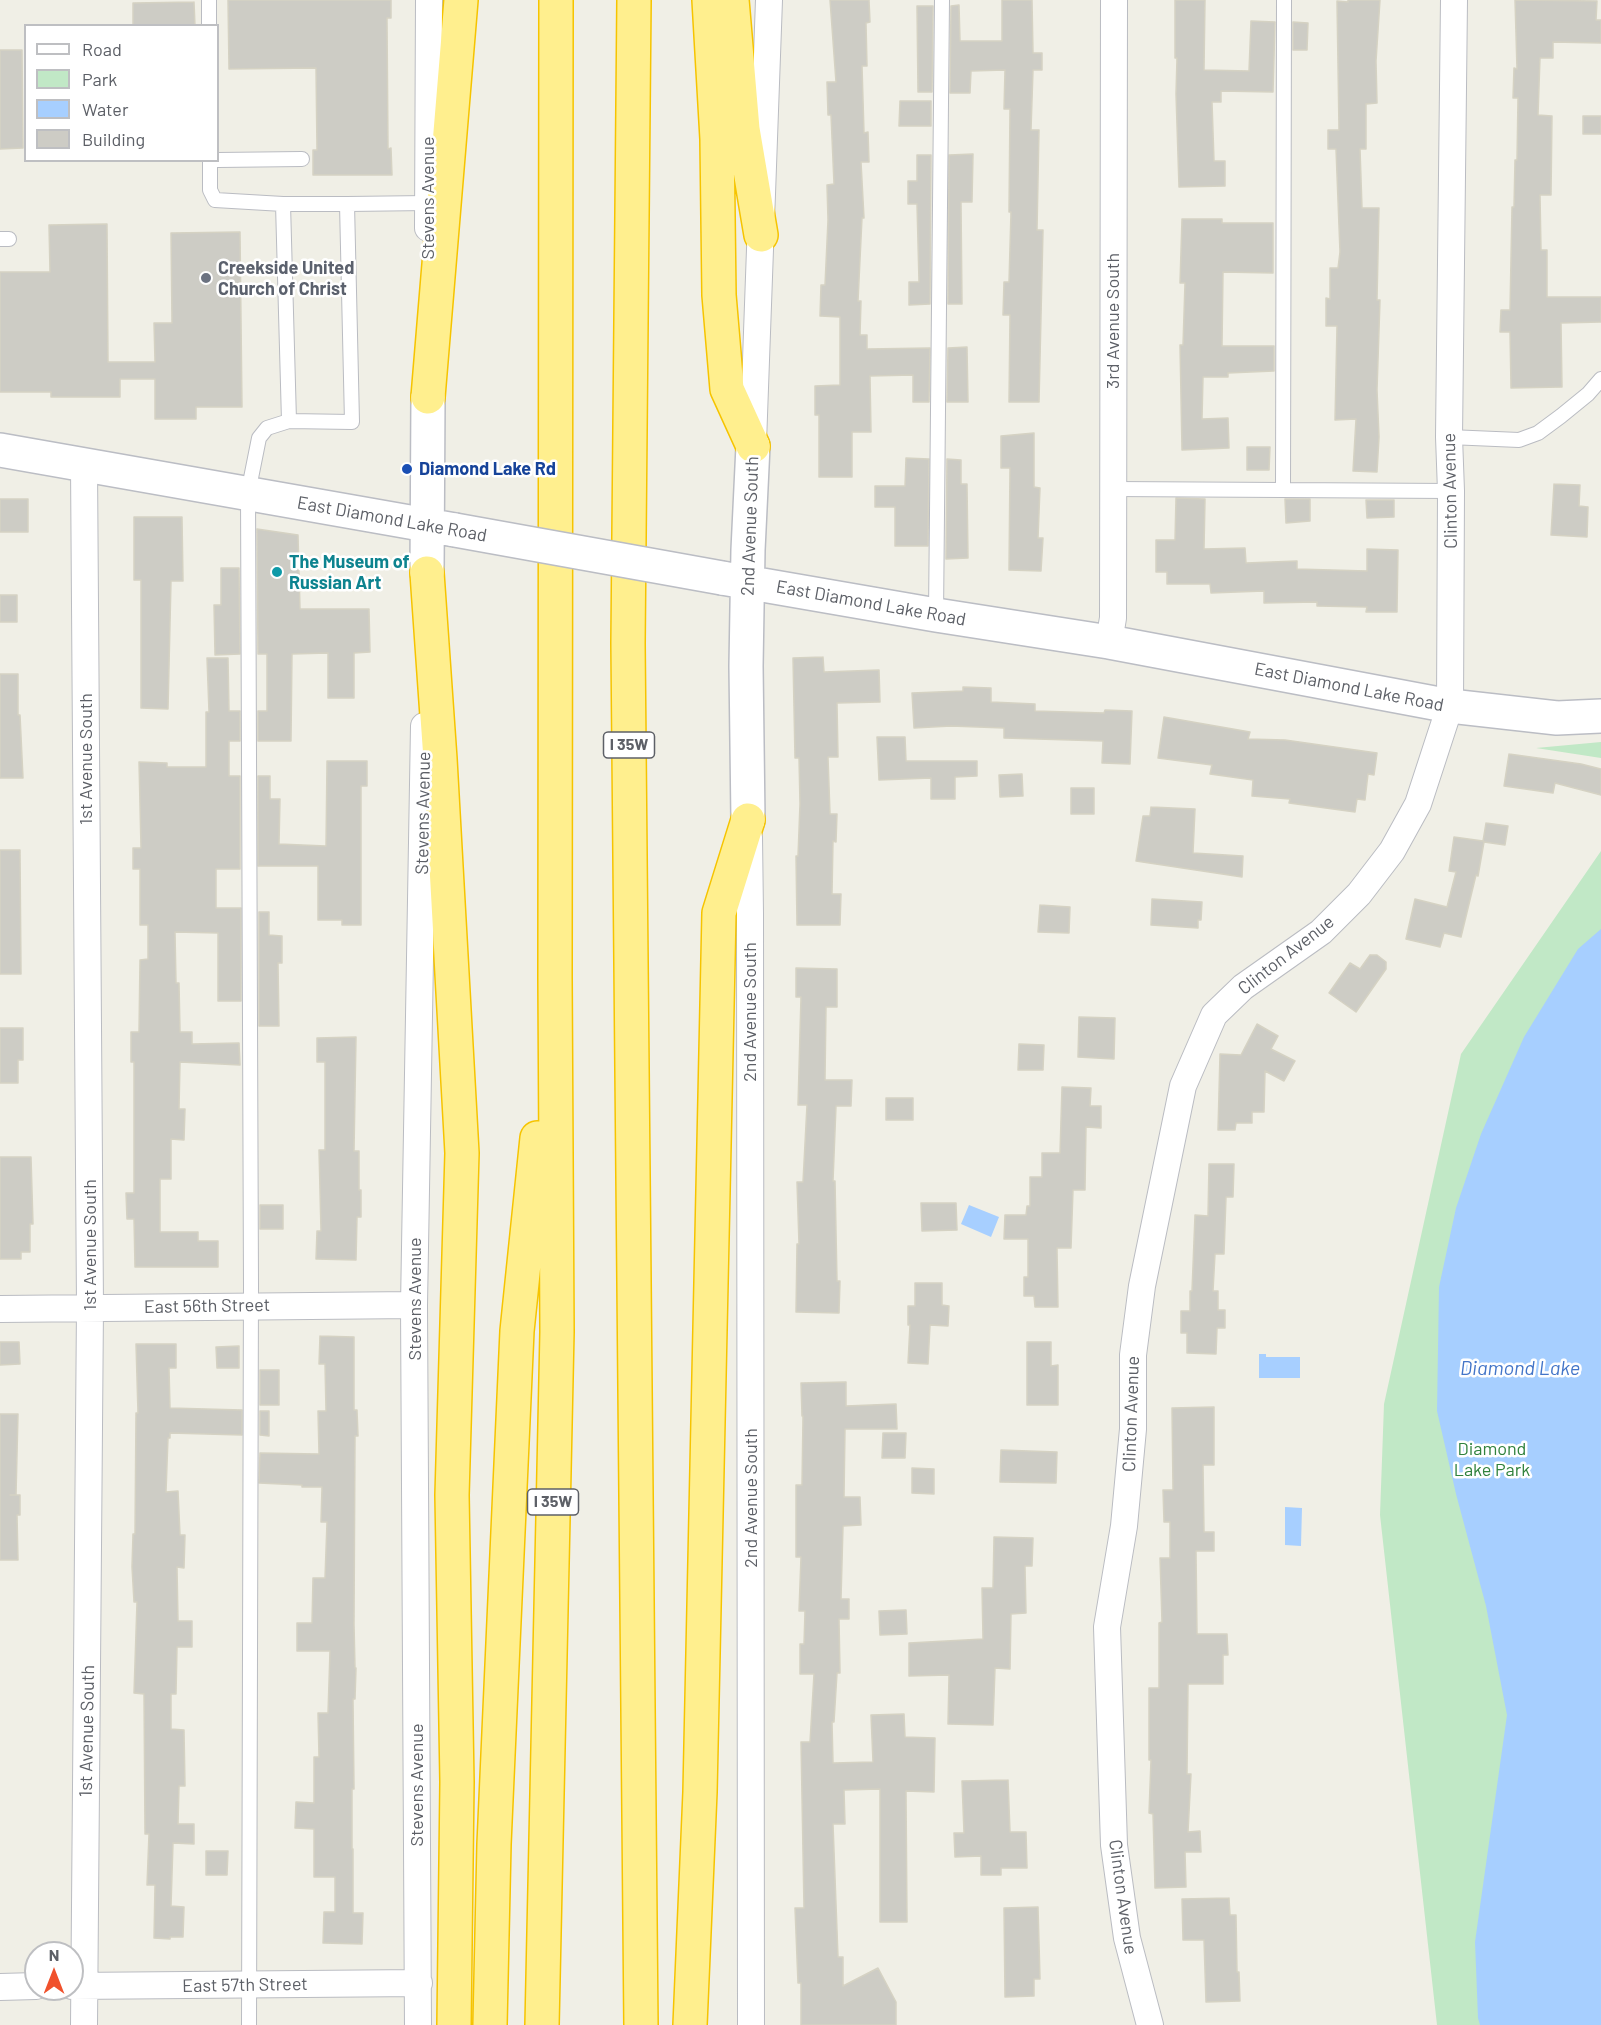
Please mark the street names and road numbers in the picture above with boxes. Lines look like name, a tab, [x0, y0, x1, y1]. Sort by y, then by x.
street label: Stevens Avenue	[417, 136, 439, 260]
street label: 3rd Avenue South	[1102, 253, 1124, 389]
street label: Clinton Avenue	[1438, 433, 1462, 549]
street label: 2nd Avenue South	[737, 456, 763, 596]
street label: East Diamond Lake Road	[295, 492, 489, 546]
street label: East Diamond Lake Road	[774, 576, 968, 630]
street label: East Diamond Lake Road	[1252, 658, 1446, 716]
street label: 1st Avenue South	[75, 693, 97, 825]
road number: I 35W	[604, 732, 654, 758]
street label: Stevens Avenue	[411, 751, 435, 875]
street label: Clinton Avenue	[1234, 911, 1338, 999]
street label: 2nd Avenue South	[739, 942, 761, 1082]
street label: 1st Avenue South	[79, 1179, 101, 1311]
street label: Stevens Avenue	[404, 1237, 426, 1361]
street label: East 56th Street	[144, 1294, 270, 1318]
street label: Clinton Avenue	[1118, 1356, 1144, 1472]
street label: 2nd Avenue South	[740, 1428, 762, 1568]
road number: I 35W	[528, 1489, 578, 1515]
street label: 1st Avenue South	[75, 1665, 99, 1797]
street label: Stevens Avenue	[406, 1723, 428, 1847]
street label: Clinton Avenue	[1104, 1838, 1142, 1956]
street label: East 57th Street	[182, 1973, 308, 1997]

